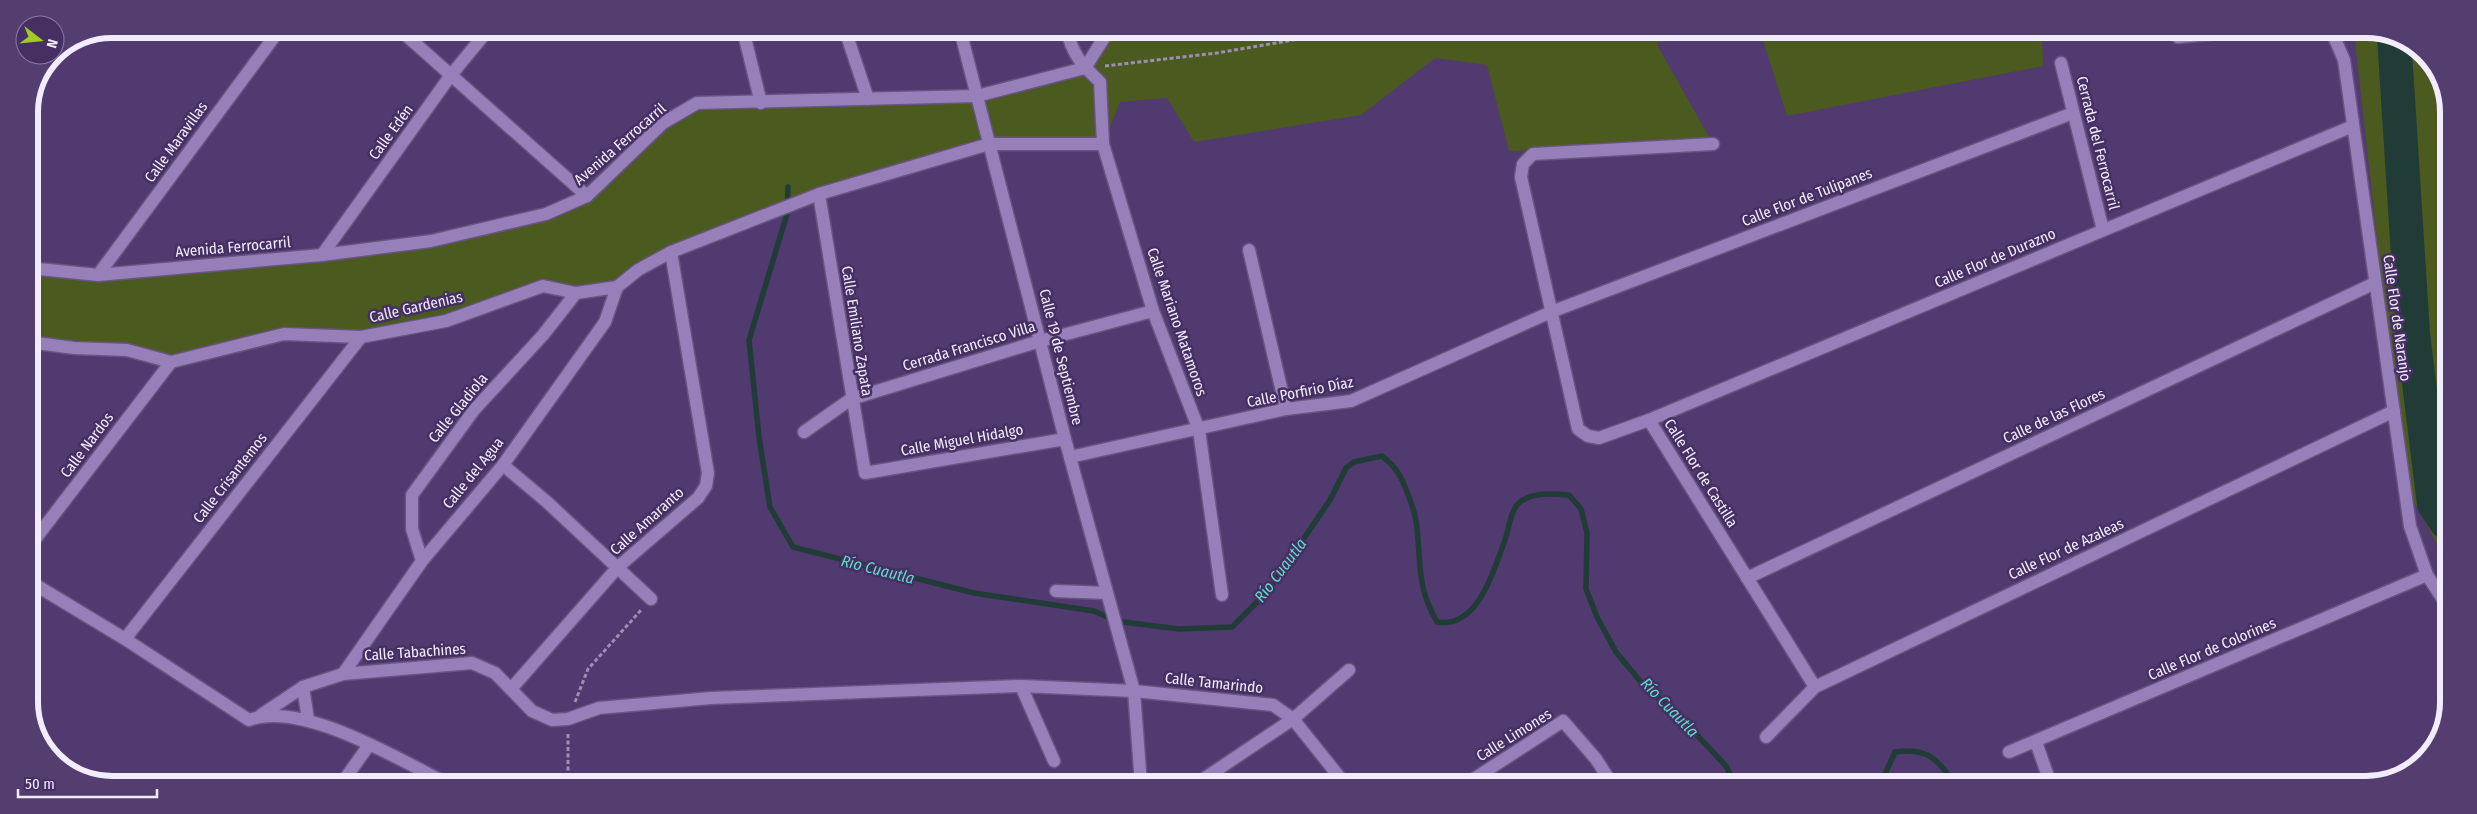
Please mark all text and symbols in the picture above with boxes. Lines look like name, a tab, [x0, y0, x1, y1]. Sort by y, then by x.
north arrow	[15, 15, 65, 65]
text: N	[43, 37, 61, 50]
street label: Cerrada del Ferrocarril	[2073, 74, 2123, 212]
street label: Calle Maravillas	[141, 98, 211, 186]
street label: Avenida Ferrocarril	[570, 99, 670, 189]
street label: Calle Edén	[365, 101, 417, 163]
street label: Calle Flor de Tulipanes	[1739, 164, 1875, 230]
street label: Calle Flor de Durazno	[1932, 224, 2058, 292]
street label: Avenida Ferrocarril	[175, 233, 291, 261]
street label: Calle Mariano Matamoros	[1143, 245, 1211, 399]
street label: Calle Flor de Naranjo	[2379, 254, 2415, 383]
street label: Calle Emiliano Zapata	[838, 265, 876, 397]
street label: Calle 19 de Septiembre	[1035, 287, 1087, 427]
street label: Calle Gardenias	[368, 288, 464, 326]
street label: Cerrada Francisco Villa	[900, 317, 1038, 375]
street label: Calle Gladiola	[425, 370, 491, 446]
street label: Calle Porfirio Díaz	[1245, 373, 1355, 411]
street label: Calle de las Flores	[2000, 385, 2108, 447]
street label: Calle Nardos	[57, 409, 117, 481]
street label: Calle Flor de Castilla	[1660, 415, 1742, 531]
street label: Calle Miguel Hidalgo	[899, 420, 1025, 460]
street label: Calle Crisantemos	[189, 429, 271, 527]
street label: Calle del Agua	[439, 434, 507, 512]
street label: Calle Amaranto	[606, 483, 688, 559]
street label: Calle Flor de Azaleas	[2006, 514, 2126, 584]
water label: Río Cuautla	[1250, 535, 1311, 606]
water label: Río Cuautla	[839, 551, 917, 588]
street label: Calle Flor de Colorines	[2145, 614, 2279, 684]
street label: Calle Tabachines	[363, 639, 467, 665]
street label: Calle Tamarindo	[1164, 669, 1264, 697]
water label: Río Cuautla	[1637, 674, 1703, 741]
street label: Calle Limones	[1473, 705, 1555, 765]
scale bar	[18, 766, 156, 798]
text: 50 m	[25, 775, 55, 793]

